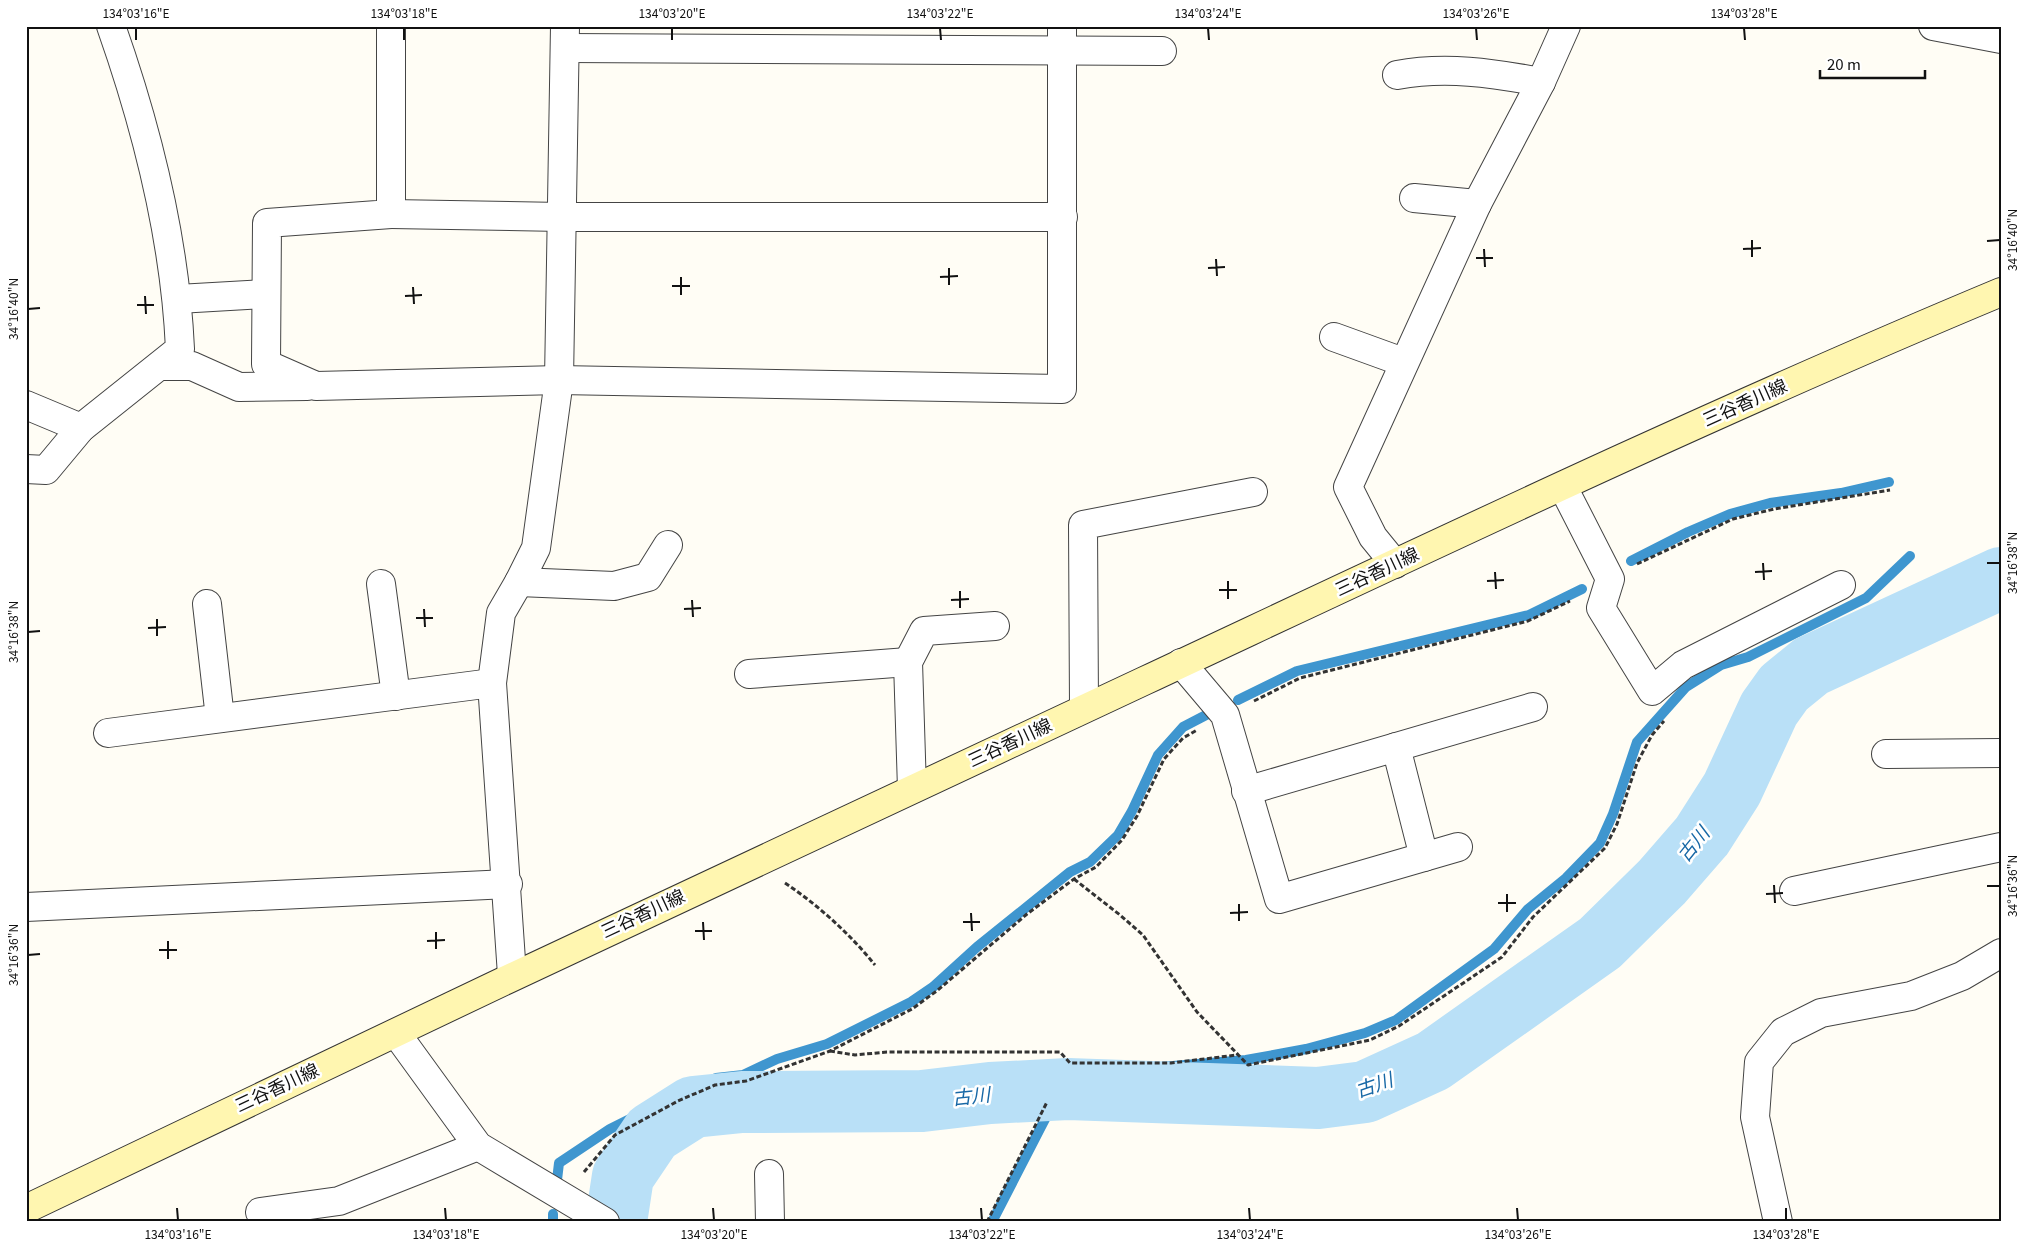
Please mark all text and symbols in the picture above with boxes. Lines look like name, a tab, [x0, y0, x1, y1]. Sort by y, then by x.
text: 134°03'16"E	[102, 4, 170, 21]
text: 134°03'18"E	[370, 4, 438, 21]
text: 134°03'20"E	[638, 4, 706, 21]
text: 134°03'22"E	[906, 4, 974, 21]
text: 134°03'24"E	[1174, 4, 1242, 21]
text: 134°03'26"E	[1442, 4, 1510, 21]
text: 134°03'28"E	[1710, 4, 1778, 21]
scale bar	[1820, 48, 1924, 80]
text: 20 m	[1827, 53, 1861, 74]
text: 34°16'40"N	[2003, 209, 2020, 271]
text: 34°16'40"N	[4, 278, 21, 340]
street label: 三谷香川線	[1698, 371, 1791, 431]
text: 34°16'38"N	[2003, 532, 2020, 594]
street label: 三谷香川線	[1330, 539, 1422, 601]
text: 34°16'38"N	[4, 601, 21, 663]
street label: 三谷香川線	[963, 710, 1055, 772]
water label: 古川	[1669, 818, 1716, 866]
text: 34°16'36"N	[2003, 855, 2020, 917]
street label: 三谷香川線	[596, 881, 688, 943]
text: 34°16'36"N	[4, 924, 21, 986]
street label: 三谷香川線	[230, 1055, 322, 1117]
water label: 古川	[1351, 1064, 1398, 1103]
water label: 古川	[951, 1079, 993, 1110]
text: 134°03'16"E	[144, 1225, 212, 1242]
text: 134°03'18"E	[412, 1225, 480, 1242]
text: 134°03'20"E	[680, 1225, 748, 1242]
text: 134°03'22"E	[948, 1225, 1016, 1242]
text: 134°03'24"E	[1216, 1225, 1284, 1242]
text: 134°03'26"E	[1484, 1225, 1552, 1242]
text: 134°03'28"E	[1752, 1225, 1820, 1242]

